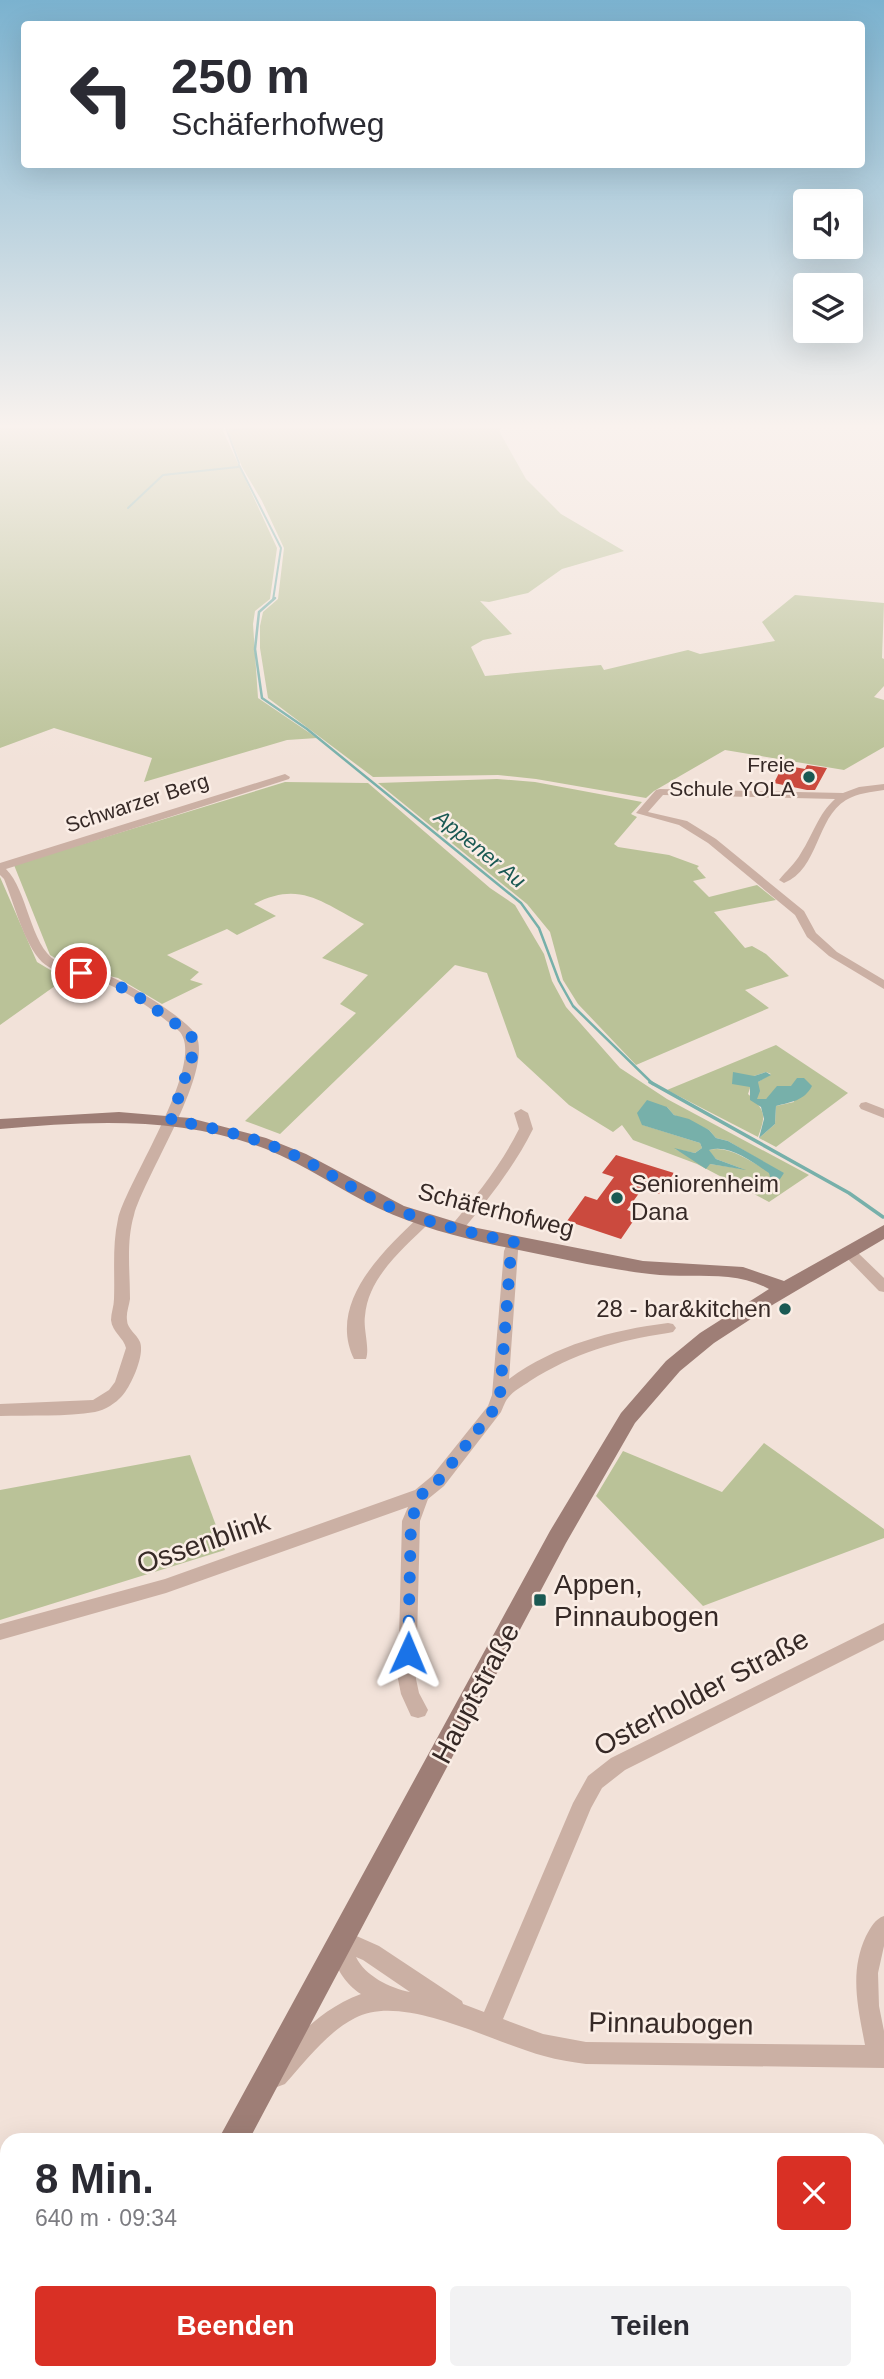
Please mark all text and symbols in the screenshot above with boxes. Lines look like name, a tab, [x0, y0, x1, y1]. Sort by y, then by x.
icon: left	[56, 49, 147, 140]
text: 250 m	[171, 49, 310, 103]
text: Schäferhofweg	[171, 106, 384, 142]
map controls	[793, 189, 863, 343]
button: sound	[793, 189, 863, 259]
button: layers	[793, 273, 863, 343]
place label: Freie Schule YOLA	[669, 753, 795, 800]
street label: Schwarzer Berg	[62, 769, 211, 837]
marker: Freie Schule YOLA	[801, 769, 817, 785]
water label: Appener Au	[429, 804, 531, 892]
pin	[51, 943, 111, 1003]
icon: arrive	[62, 954, 100, 992]
place label: Seniorenheim Dana	[631, 1170, 779, 1225]
street label: Schäferhofweg	[415, 1177, 577, 1242]
marker: Seniorenheim Dana	[609, 1190, 625, 1206]
place label: 28 - bar&kitchen	[596, 1295, 771, 1322]
marker: 28 - bar&kitchen	[777, 1301, 793, 1317]
street label: Ossenblink	[133, 1505, 275, 1580]
place label: Appen, Pinnaubogen	[554, 1569, 719, 1632]
marker: Appen, Pinnaubogen	[532, 1592, 548, 1608]
position arrow	[371, 1616, 445, 1690]
street label: Hauptstraße	[426, 1618, 525, 1769]
street label: Osterholder Straße	[589, 1623, 814, 1762]
street label: Pinnaubogen	[588, 2007, 754, 2040]
text: 8 Min.	[35, 2155, 154, 2202]
button: close	[777, 2156, 851, 2230]
text: 640 m · 09:34	[35, 2205, 177, 2231]
button: Beenden	[35, 2286, 436, 2366]
button: Teilen	[450, 2286, 851, 2366]

